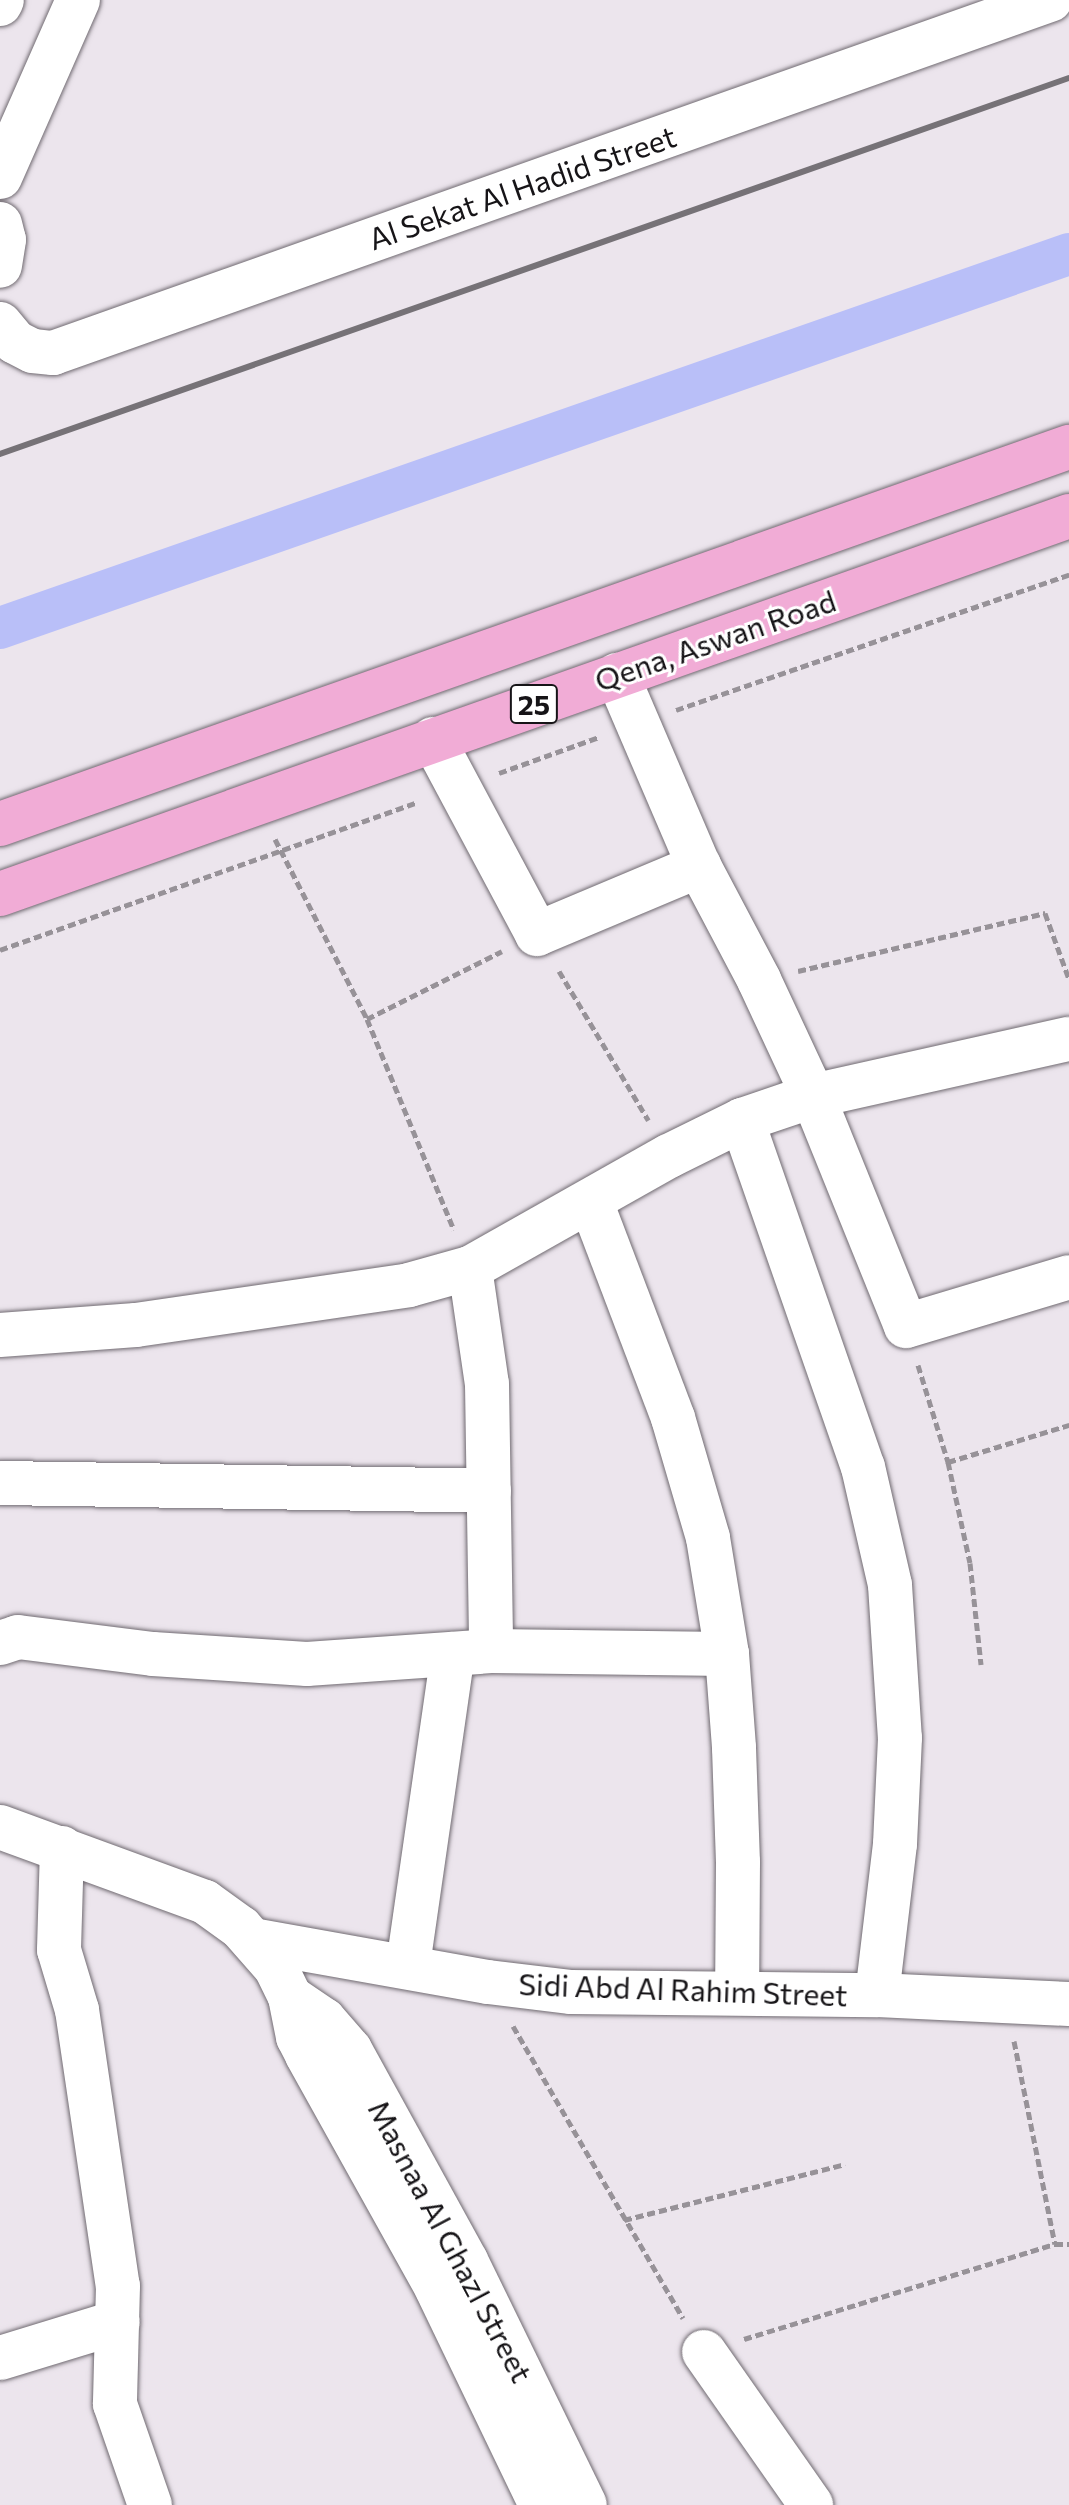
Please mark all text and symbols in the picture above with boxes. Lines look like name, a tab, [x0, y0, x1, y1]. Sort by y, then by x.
street label: Al Sekat Al Hadid Street	[364, 117, 680, 257]
street label: Qena, Aswan Road	[590, 582, 840, 698]
road number: 25	[508, 680, 560, 728]
street label: Sidi Abd Al Rahim Street	[518, 1965, 848, 2013]
street label: Masnaa Al Ghazl Street	[361, 2094, 541, 2388]

